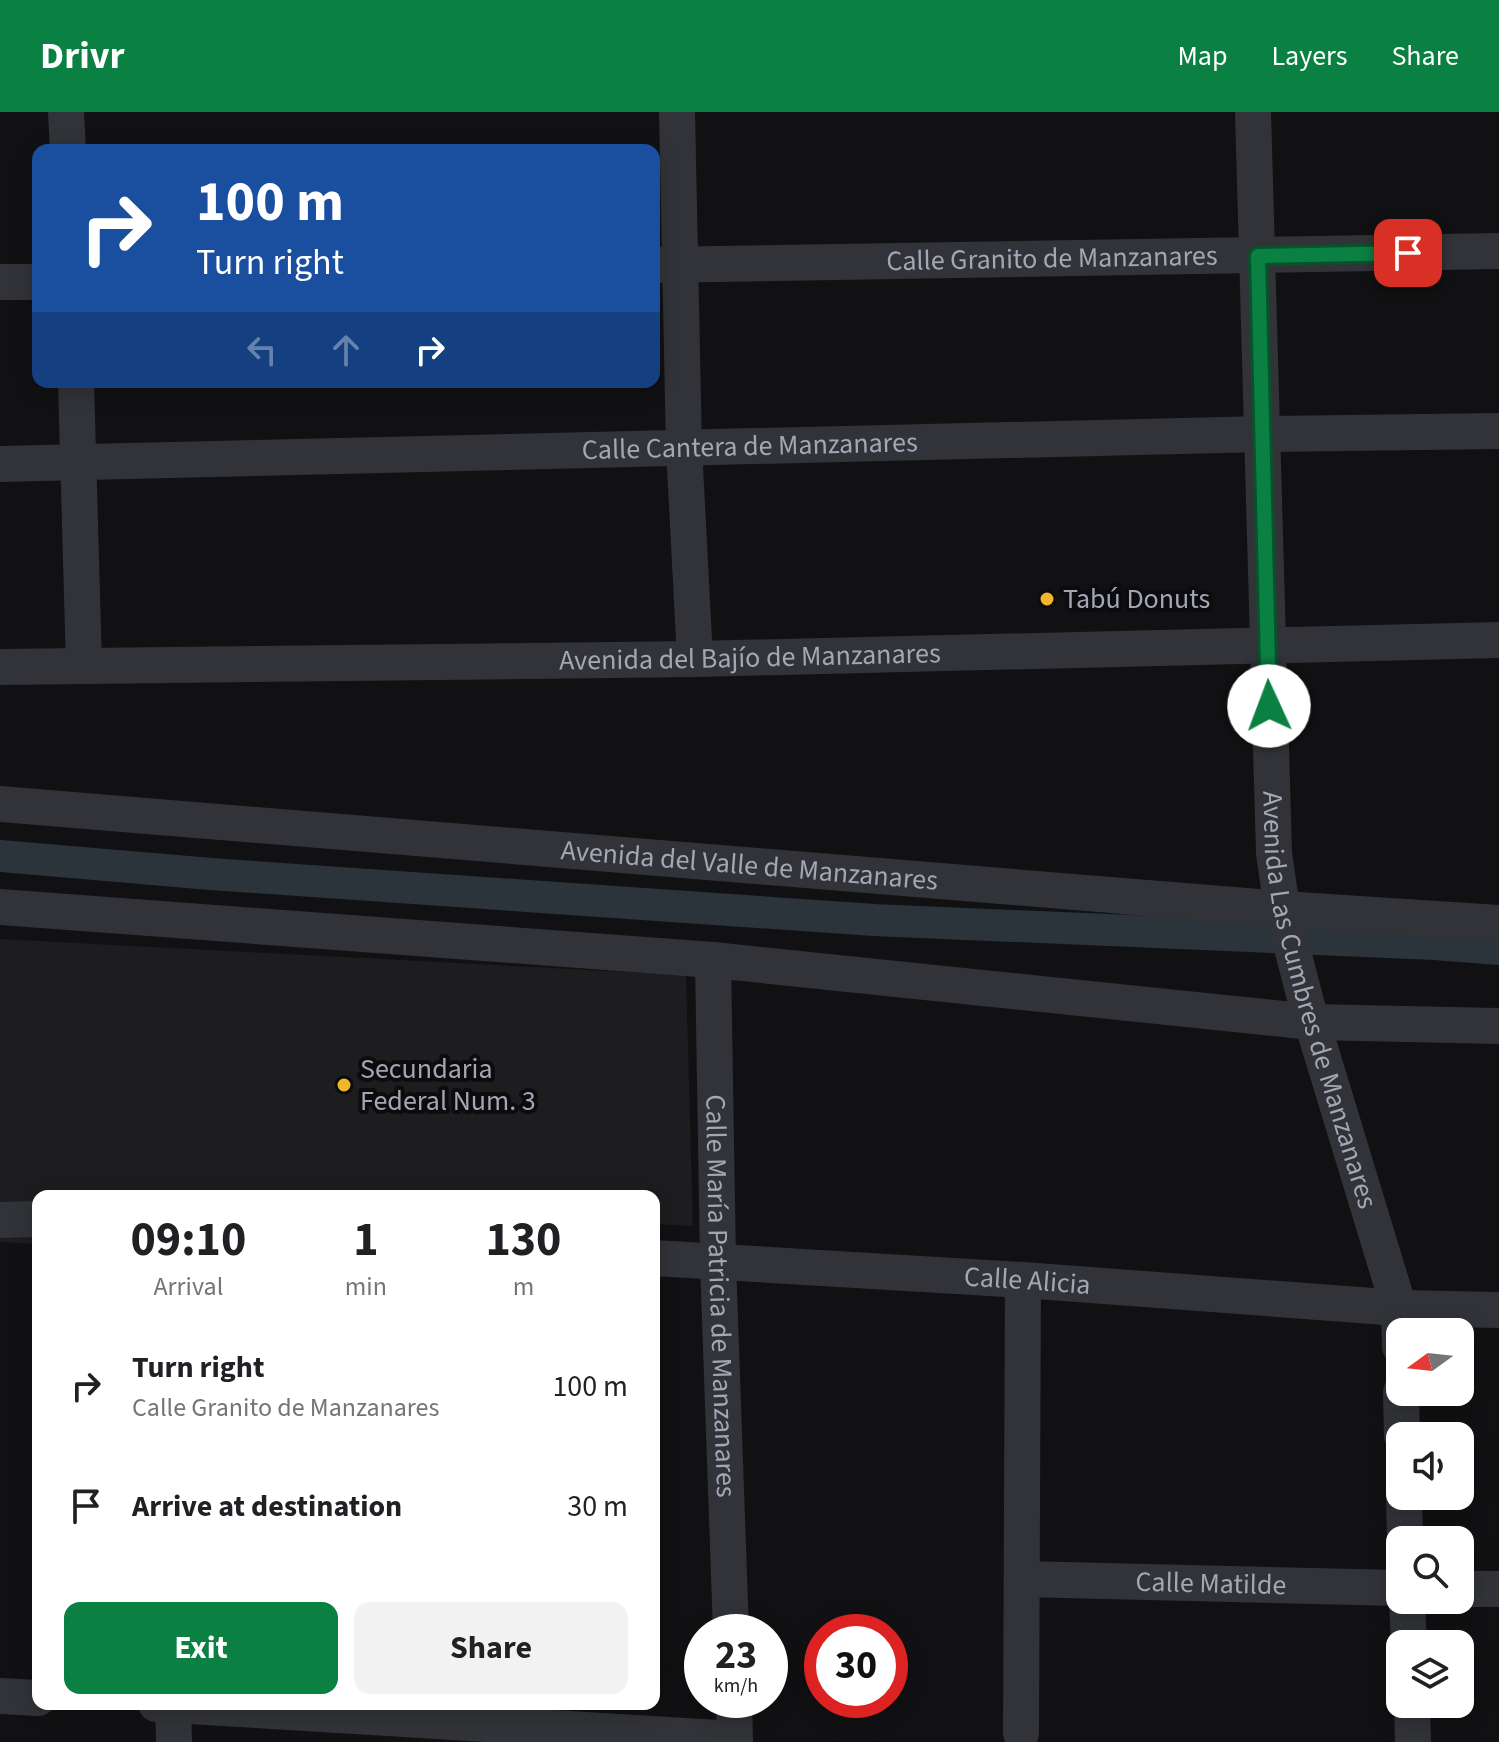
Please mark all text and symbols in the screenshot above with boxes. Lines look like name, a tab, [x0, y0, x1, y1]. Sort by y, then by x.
text: Drivr	[40, 29, 125, 83]
text: Map	[1177, 36, 1227, 76]
text: Layers	[1271, 36, 1347, 76]
text: Share	[1391, 36, 1459, 76]
text: 100 m	[196, 163, 344, 242]
icon: right	[64, 176, 168, 280]
pin	[1374, 219, 1442, 287]
icon: arrive	[1386, 231, 1430, 275]
street label: Calle Granito de Manzanares	[886, 236, 1218, 281]
text: Turn right	[196, 237, 344, 288]
icon: left	[240, 328, 284, 372]
icon: ahead	[324, 328, 368, 372]
icon: right	[408, 328, 452, 372]
street label: Calle Cantera de Manzanares	[581, 422, 918, 470]
place label: Tabú Donuts	[1063, 579, 1210, 619]
marker: Tabú Donuts	[1038, 590, 1056, 608]
street label: Avenida del Bajío de Manzanares	[559, 633, 941, 681]
position arrow	[1227, 664, 1311, 748]
street label: Avenida Las Cumbres de Manzanares	[1252, 790, 1388, 1213]
street label: Avenida del Valle de Manzanares	[559, 830, 940, 901]
place label: Secundaria Federal Num. 3	[360, 1049, 536, 1121]
marker: Secundaria Federal Num. 3	[335, 1076, 353, 1094]
street label: Calle María Patricia de Manzanares	[695, 1094, 746, 1498]
text: 09:10	[130, 1206, 246, 1274]
text: 1	[353, 1206, 379, 1274]
text: 130	[485, 1206, 561, 1274]
street label: Calle Alicia	[963, 1257, 1092, 1305]
text: Arrival	[153, 1268, 223, 1305]
text: min	[345, 1268, 387, 1305]
text: m	[513, 1268, 534, 1305]
north arrow	[1386, 1318, 1474, 1406]
map controls	[1386, 1318, 1474, 1718]
text: Turn right	[132, 1346, 264, 1389]
icon: right	[64, 1364, 108, 1408]
text: 100 m	[552, 1365, 628, 1408]
text: Calle Granito de Manzanares	[132, 1389, 439, 1426]
button: sound	[1386, 1422, 1474, 1510]
icon: arrive	[64, 1484, 108, 1528]
text: Arrive at destination	[132, 1485, 402, 1528]
text: 30 m	[567, 1485, 628, 1528]
button: search	[1386, 1526, 1474, 1614]
street label: Calle Matilde	[1135, 1562, 1287, 1605]
button: Exit	[64, 1602, 338, 1694]
button: Share	[354, 1602, 628, 1694]
speed limit sign: 30	[804, 1614, 908, 1718]
text: 23	[715, 1627, 757, 1684]
button: layers	[1386, 1630, 1474, 1718]
text: km/h	[714, 1672, 758, 1700]

